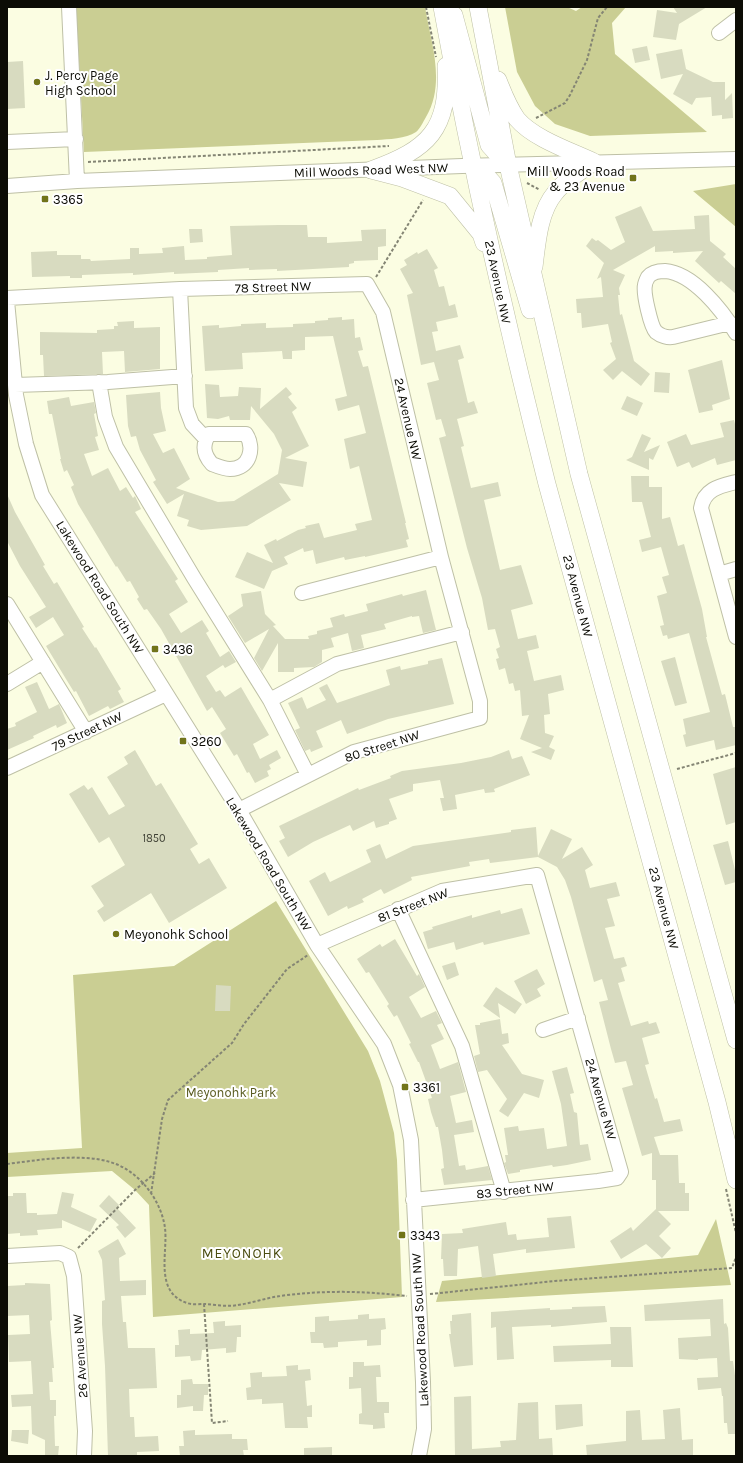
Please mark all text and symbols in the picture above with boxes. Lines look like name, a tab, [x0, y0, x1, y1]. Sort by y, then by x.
place label: J. Percy Page High School	[45, 68, 119, 98]
marker: J. Percy Page High School	[32, 77, 42, 87]
street label: Mill Woods Road West NW	[294, 160, 449, 180]
place label: Mill Woods Road & 23 Avenue	[527, 164, 625, 194]
marker: Mill Woods Road & 23 Avenue	[628, 173, 638, 183]
place label: 3365	[53, 192, 83, 207]
marker: 3365	[40, 194, 50, 204]
street label: 23 Avenue NW	[482, 239, 514, 325]
street label: 78 Street NW	[235, 278, 312, 296]
street label: 24 Avenue NW	[391, 376, 425, 462]
street label: Lakewood Road South NW	[53, 518, 147, 657]
street label: 23 Avenue NW	[560, 553, 596, 639]
place label: 3436	[163, 642, 193, 657]
marker: 3436	[150, 644, 160, 654]
street label: 79 Street NW	[49, 708, 125, 754]
street label: 80 Street NW	[343, 727, 422, 765]
place label: 3260	[191, 734, 222, 749]
marker: 3260	[178, 736, 188, 746]
street label: Lakewood Road South NW	[223, 794, 315, 934]
house number: 1850	[142, 832, 166, 845]
street label: 23 Avenue NW	[646, 865, 682, 951]
street label: 81 Street NW	[375, 884, 451, 925]
place label: Meyonohk School	[124, 927, 228, 942]
marker: Meyonohk School	[111, 929, 121, 939]
street label: 24 Avenue NW	[582, 1056, 620, 1142]
place label: 3361	[413, 1080, 440, 1095]
marker: 3361	[400, 1082, 410, 1092]
park label: Meyonohk Park	[186, 1085, 276, 1100]
street label: 83 Street NW	[475, 1178, 555, 1202]
place label: 3343	[410, 1228, 440, 1243]
marker: 3343	[397, 1230, 407, 1240]
district label: MEYONOHK	[202, 1245, 282, 1262]
street label: Lakewood Road South NW	[408, 1252, 432, 1407]
street label: 26 Avenue NW	[70, 1313, 90, 1399]

